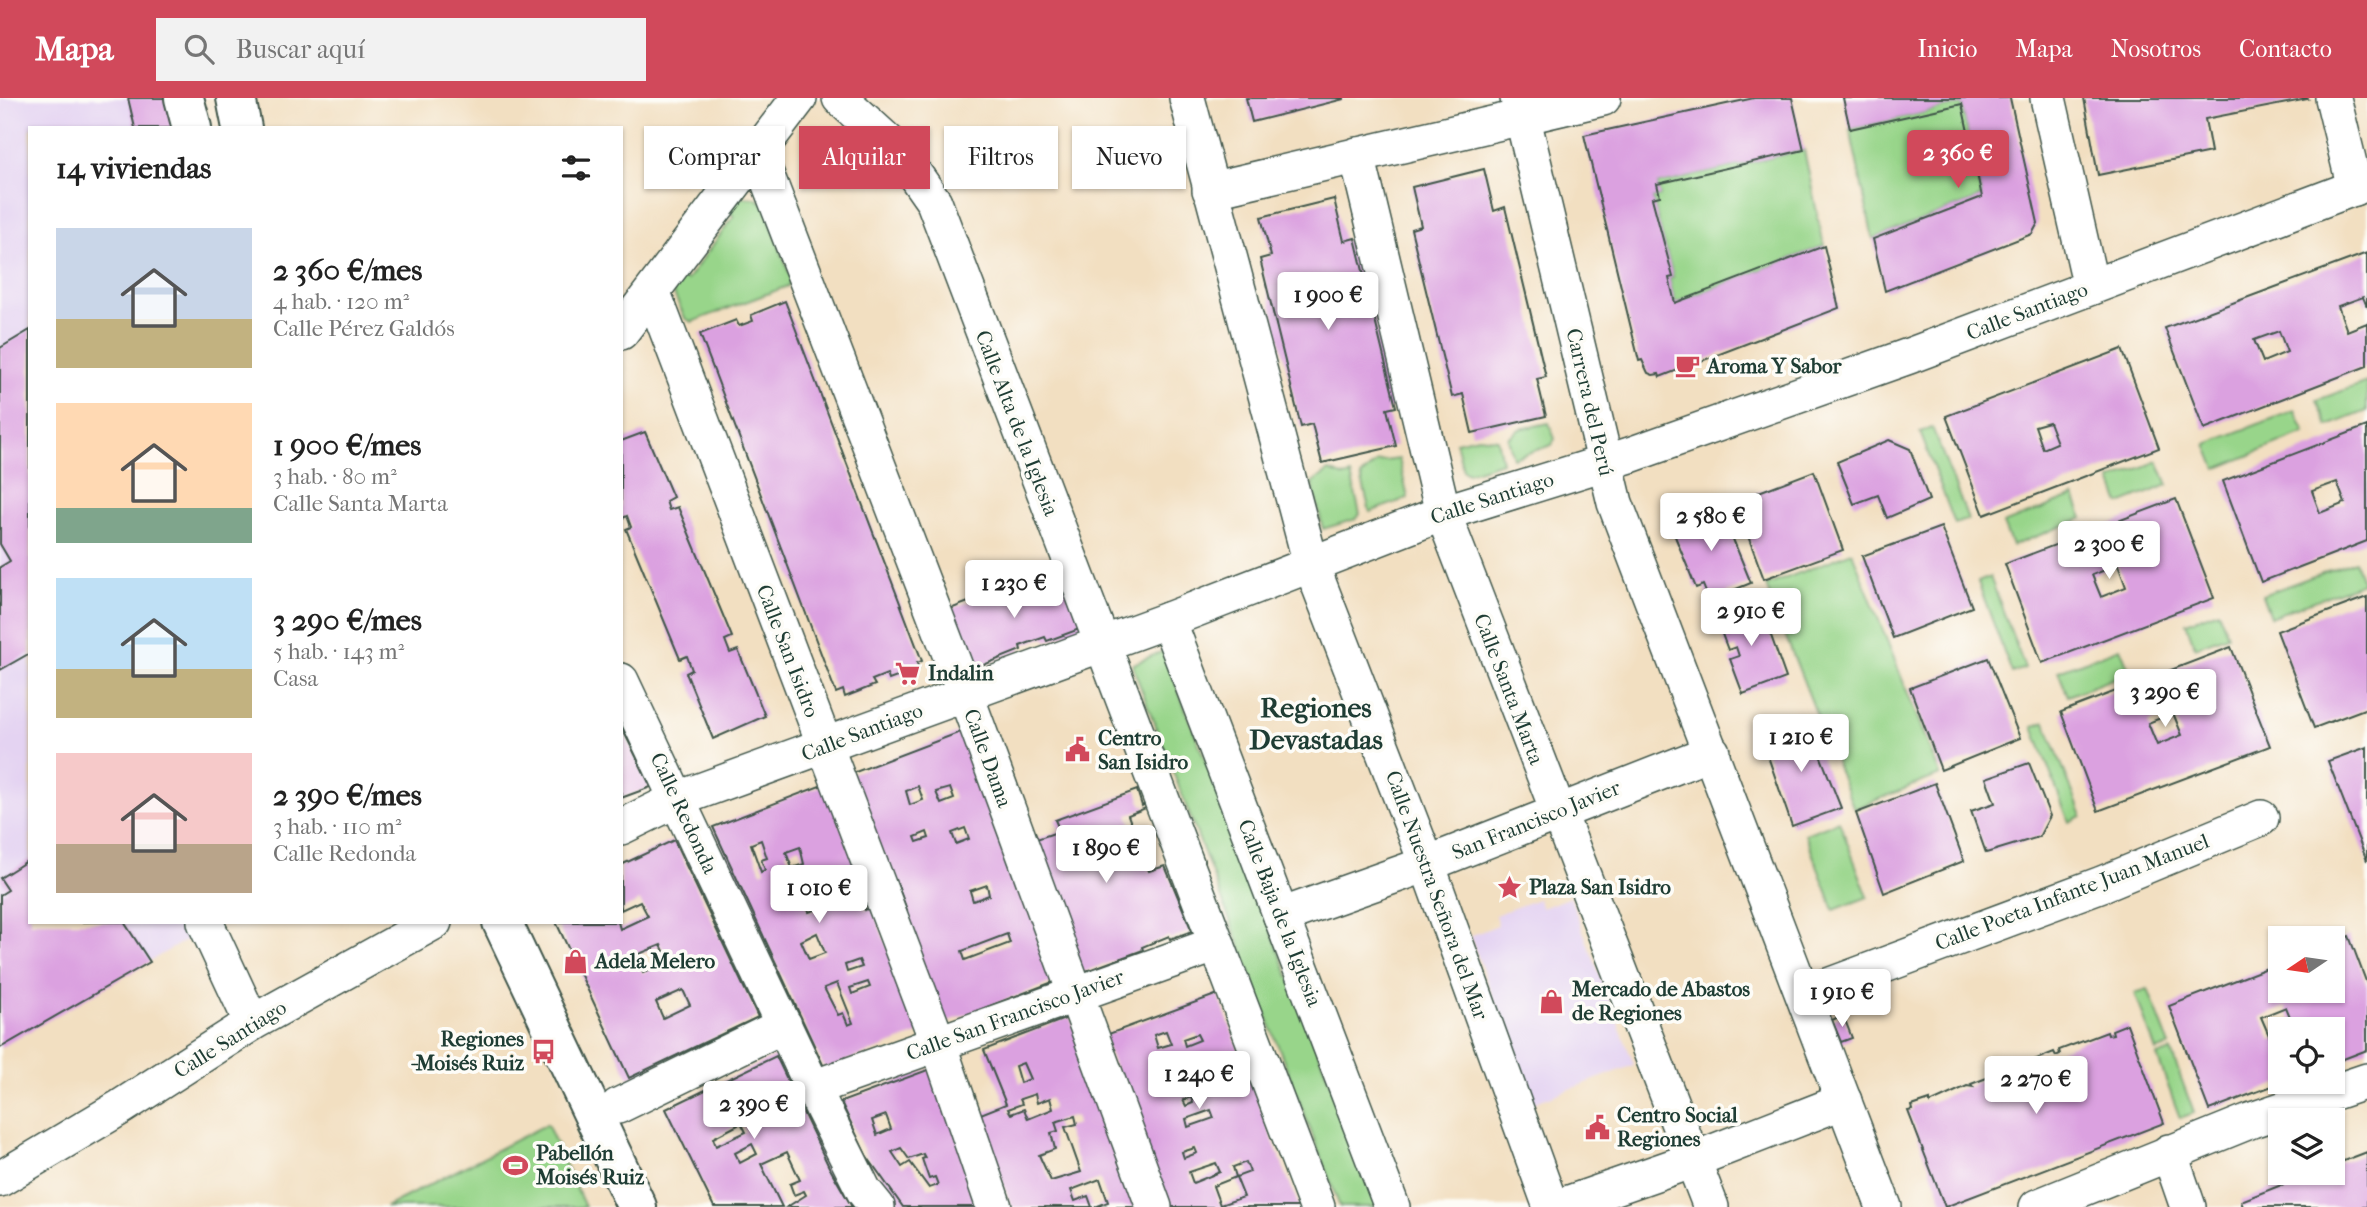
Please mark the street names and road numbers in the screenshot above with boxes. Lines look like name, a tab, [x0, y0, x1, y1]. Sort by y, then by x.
street label: Calle Santiago	[1963, 277, 2091, 345]
street label: Carrera del Perú	[1561, 326, 1619, 478]
street label: Calle Alta de la Iglesia	[971, 327, 1064, 519]
street label: Calle Santiago	[1427, 467, 1557, 529]
street label: Calle San Isidro	[752, 581, 824, 721]
street label: Calle Santa Marta	[1469, 610, 1549, 768]
street label: Calle Santiago	[798, 698, 926, 766]
street label: Calle Dama	[959, 705, 1017, 811]
street label: Calle Redonda	[645, 749, 723, 878]
street label: Calle Nuestra Señora del Mar	[1381, 767, 1493, 1023]
street label: San Francisco Javier	[1448, 775, 1624, 865]
street label: Calle Baja de la Iglesia	[1233, 816, 1327, 1010]
street label: Calle Poeta Infante Juan Manuel	[1932, 829, 2212, 955]
street label: Calle San Francisco Javier	[903, 964, 1127, 1066]
street label: Calle Santiago	[169, 995, 291, 1083]

